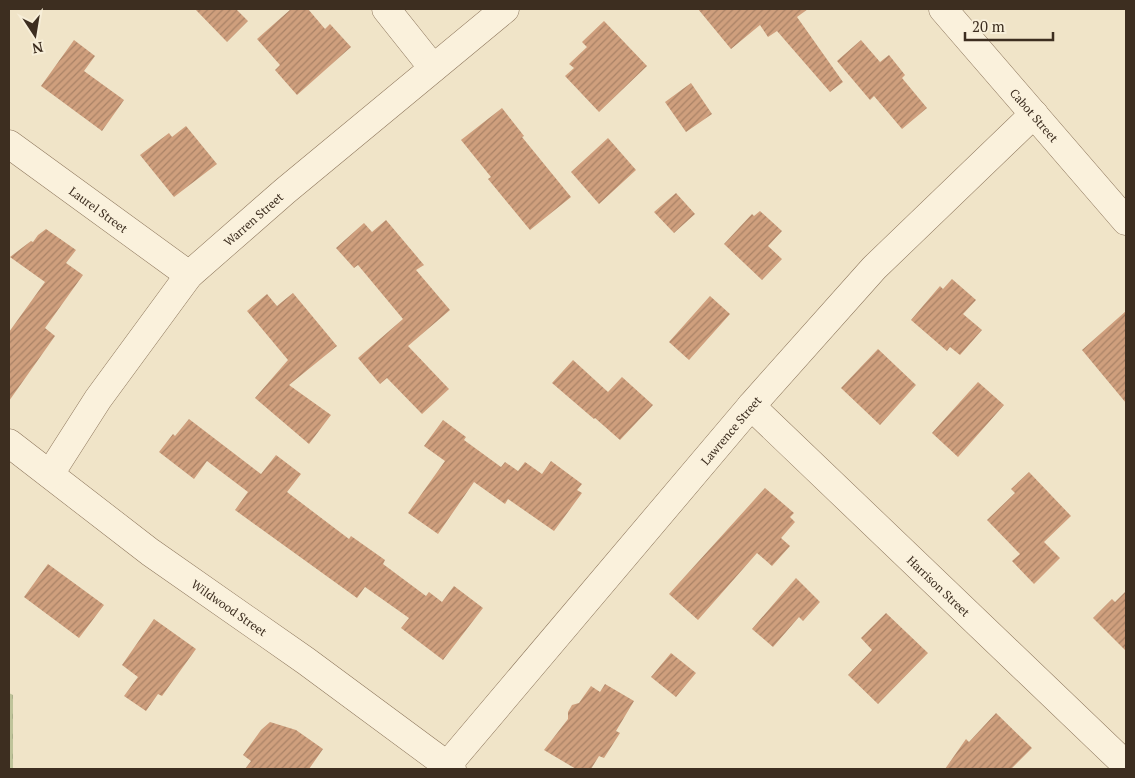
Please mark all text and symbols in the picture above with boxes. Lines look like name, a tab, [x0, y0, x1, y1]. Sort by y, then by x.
north arrow	[10, 10, 60, 60]
scale bar	[965, 10, 1052, 42]
text: 20 m	[972, 16, 1005, 36]
text: N	[30, 38, 45, 59]
street label: Cabot Street	[1007, 85, 1062, 145]
street label: Laurel Street	[67, 183, 131, 236]
street label: Warren Street	[220, 189, 286, 249]
street label: Lawrence Street	[697, 392, 765, 468]
street label: Harrison Street	[904, 552, 974, 620]
street label: Wildwood Street	[189, 576, 270, 639]

